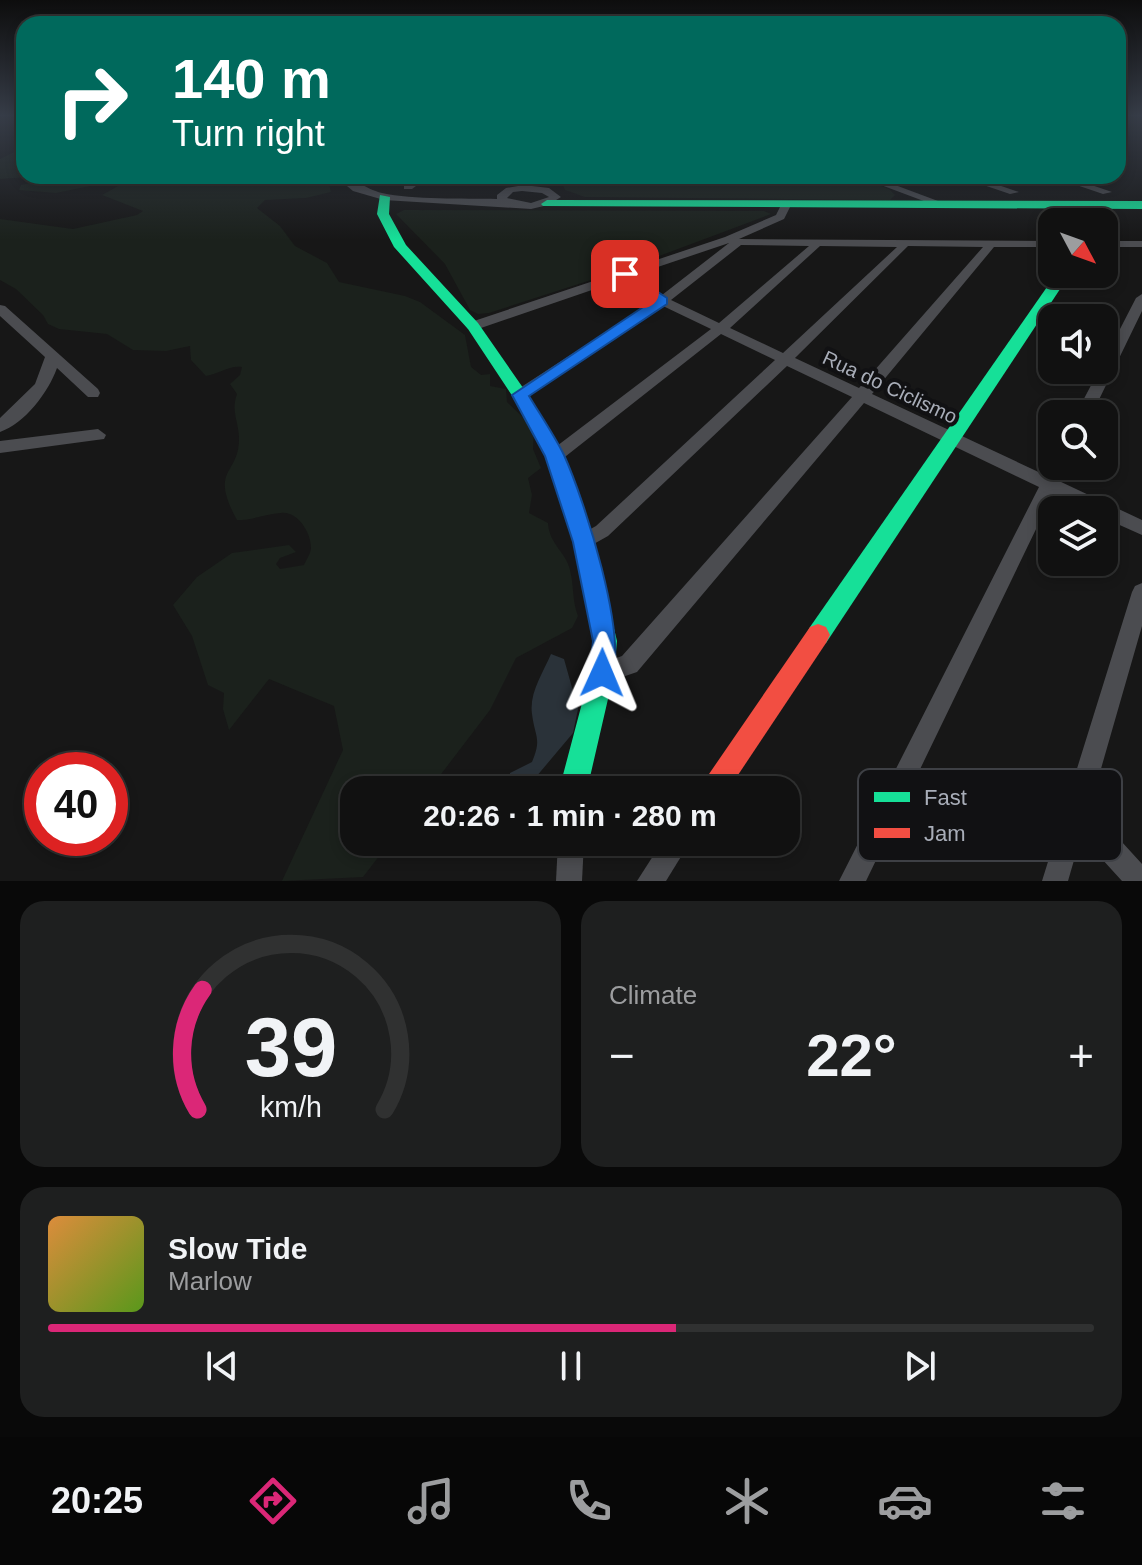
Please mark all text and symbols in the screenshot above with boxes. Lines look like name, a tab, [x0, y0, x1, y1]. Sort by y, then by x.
text: 140 m	[172, 47, 331, 110]
icon: right	[40, 48, 144, 152]
text: Turn right	[172, 113, 325, 154]
north arrow	[1038, 208, 1118, 288]
map controls	[1038, 208, 1118, 576]
pin	[591, 240, 659, 308]
icon: arrive	[603, 252, 647, 296]
button: sound	[1038, 304, 1118, 384]
street label: Rua do Ciclismo	[819, 346, 961, 428]
button: search	[1038, 400, 1118, 480]
button: layers	[1038, 496, 1118, 576]
position arrow	[560, 631, 644, 715]
speed limit sign: 40	[24, 752, 128, 856]
legend	[858, 769, 1122, 861]
text: Fast	[924, 785, 967, 810]
text: 20:26 · 1 min · 280 m	[423, 799, 717, 832]
text: Jam	[924, 821, 966, 846]
text: Climate	[609, 980, 697, 1010]
text: 39	[244, 1001, 337, 1094]
text: 22°	[806, 1022, 897, 1089]
text: −	[609, 1031, 635, 1080]
text: +	[1068, 1031, 1094, 1080]
text: km/h	[260, 1091, 321, 1123]
text: Slow Tide	[168, 1232, 307, 1265]
text: Marlow	[168, 1266, 252, 1296]
icon: previous	[200, 1344, 244, 1388]
icon: pause	[549, 1344, 593, 1388]
icon: next	[898, 1344, 942, 1388]
icon: directions	[245, 1473, 301, 1529]
icon: music	[403, 1473, 459, 1529]
icon: phone	[561, 1473, 617, 1529]
icon: climate	[719, 1473, 775, 1529]
icon: car	[877, 1473, 933, 1529]
icon: filters	[1035, 1473, 1091, 1529]
text: 20:25	[51, 1480, 143, 1521]

